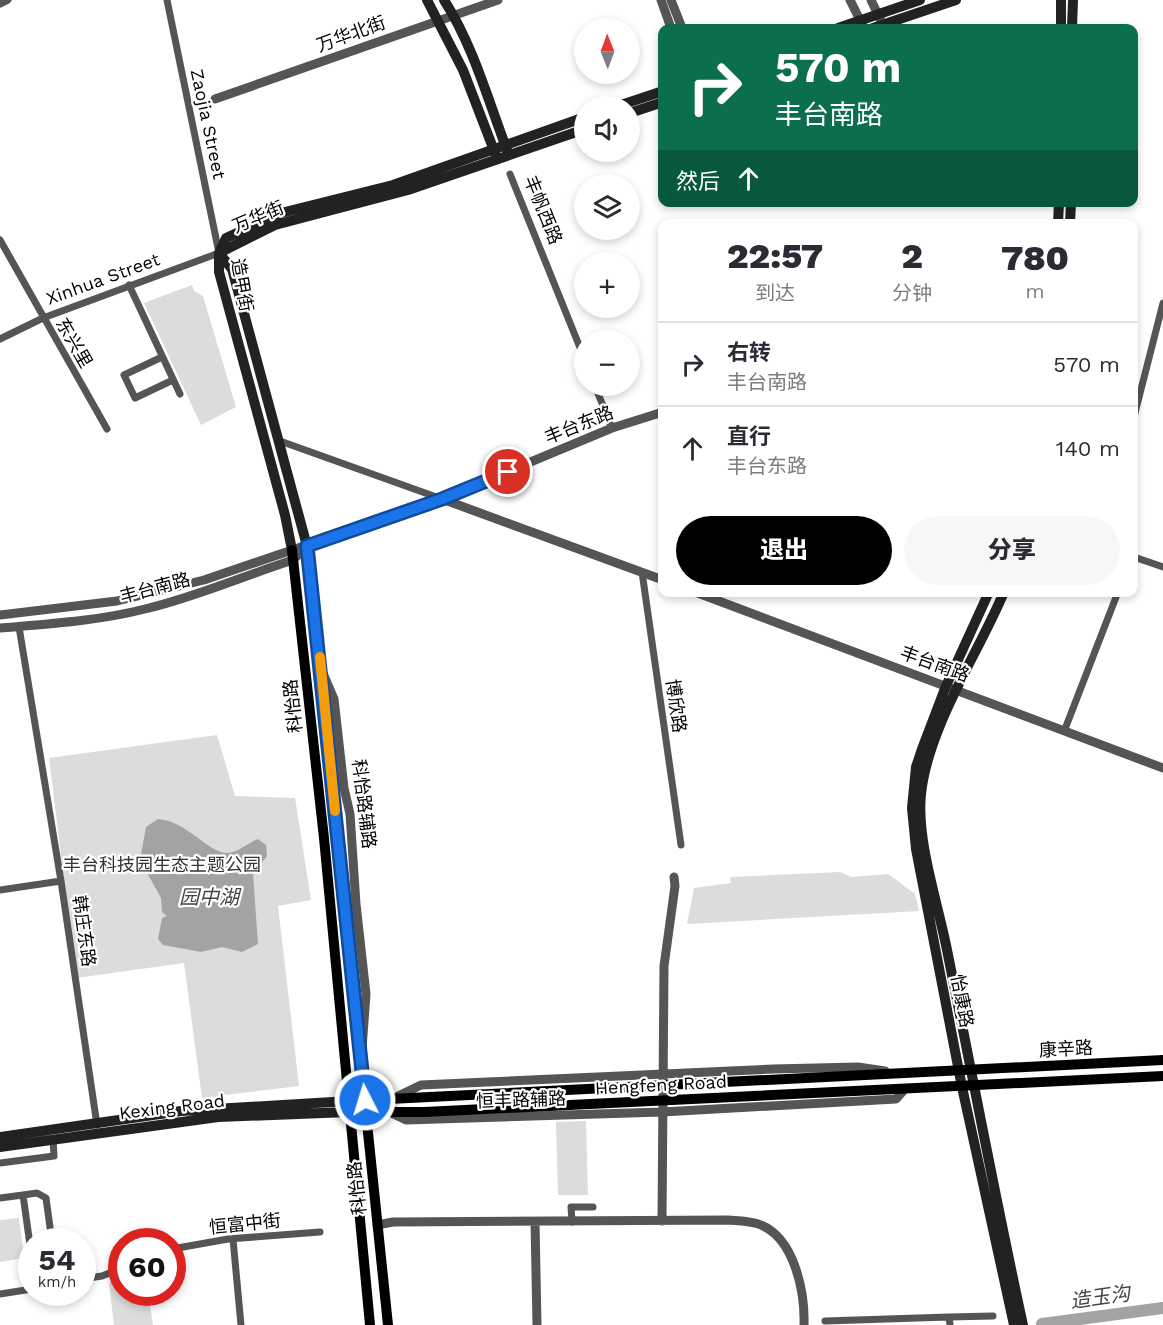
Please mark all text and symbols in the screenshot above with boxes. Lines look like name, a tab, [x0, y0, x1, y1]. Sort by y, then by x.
street label: 万华北街	[313, 11, 388, 56]
north arrow	[574, 18, 640, 84]
map controls	[574, 18, 640, 396]
text: 570 m	[775, 43, 901, 92]
icon: right	[676, 48, 754, 126]
street label: Zaojia Street	[187, 67, 230, 181]
button: sound	[574, 96, 640, 162]
text: 丰台南路	[775, 99, 883, 131]
icon: ahead	[732, 162, 765, 195]
text: 然后	[676, 169, 720, 194]
street label: 丰帆西路	[520, 173, 567, 247]
button: layers	[574, 174, 640, 240]
street label: 万华街	[229, 196, 287, 237]
text: 22:57	[727, 235, 823, 277]
text: 2	[901, 235, 923, 277]
text: 780	[1001, 237, 1069, 279]
street label: Xinhua Street	[43, 248, 163, 309]
button: +	[574, 252, 640, 318]
street label: 造甲街	[227, 257, 258, 313]
text: m	[1026, 279, 1045, 303]
text: 到达	[755, 281, 795, 305]
text: 分钟	[892, 281, 932, 305]
street label: 东兴里	[52, 314, 97, 371]
button: −	[574, 330, 640, 396]
text: 右转	[727, 340, 771, 365]
icon: right	[676, 348, 709, 381]
text: 570 m	[1053, 352, 1120, 377]
text: 丰台南路	[727, 370, 807, 394]
street label: 丰台东路	[542, 401, 616, 448]
text: 直行	[727, 424, 771, 449]
icon: ahead	[676, 432, 709, 465]
text: 140 m	[1056, 436, 1120, 461]
pin	[482, 446, 533, 497]
text: 丰台东路	[727, 454, 807, 478]
icon: arrive	[491, 455, 524, 488]
button: 退出	[676, 516, 892, 585]
button: 分享	[904, 516, 1120, 585]
street label: 丰台南路	[117, 568, 192, 607]
street label: 丰台南路	[898, 641, 973, 686]
street label: 科怡路	[279, 678, 306, 734]
street label: 博欣路	[662, 678, 691, 734]
street label: 科怡路辅路	[349, 758, 380, 850]
park label: 丰台科技园生态主题公园	[63, 854, 261, 875]
water label: 园中湖	[179, 885, 242, 909]
street label: 韩庄东路	[69, 894, 100, 968]
street label: 怡康路	[947, 972, 978, 1029]
street label: 康辛路	[1038, 1037, 1093, 1060]
position arrow	[333, 1068, 397, 1132]
street label: Hengfeng Road	[594, 1071, 728, 1098]
street label: 恒丰路辅路	[476, 1087, 566, 1112]
street label: Kexing Road	[118, 1090, 226, 1123]
street label: 科怡路	[343, 1160, 370, 1216]
street label: 恒富中街	[208, 1209, 282, 1238]
speed limit sign: 60	[108, 1228, 186, 1306]
text: 54	[39, 1242, 75, 1277]
text: km/h	[38, 1273, 76, 1291]
water label: 造玉沟	[1069, 1281, 1133, 1313]

